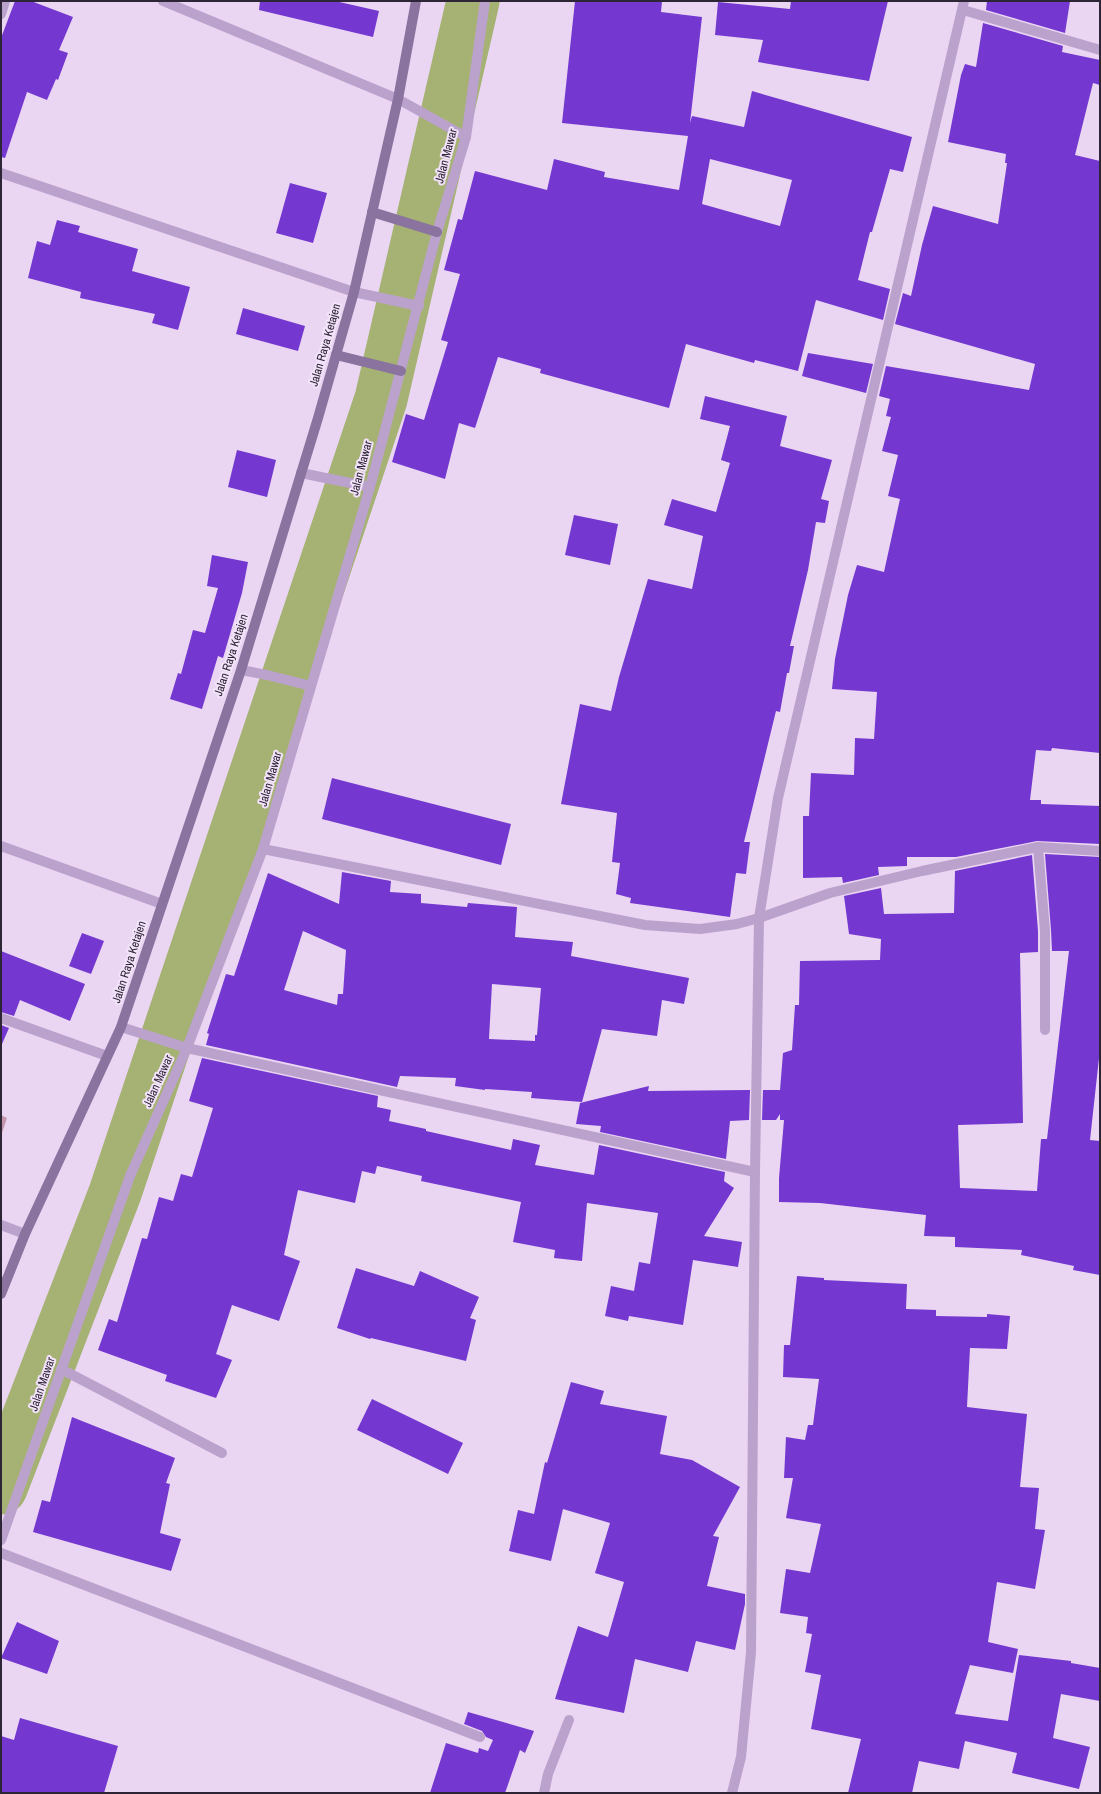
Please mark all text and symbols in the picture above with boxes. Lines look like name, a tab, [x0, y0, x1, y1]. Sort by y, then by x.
street label: Jalan Mawar	[431, 126, 461, 185]
street label: Jalan Raya Ketajen	[306, 302, 344, 388]
street label: Jalan Mawar	[346, 438, 376, 497]
street label: Jalan Raya Ketajen	[210, 612, 252, 698]
street label: Jalan Mawar	[255, 749, 286, 808]
street label: Jalan Raya Ketajen	[108, 919, 150, 1005]
street label: Jalan Mawar	[139, 1052, 177, 1110]
street label: Jalan Mawar	[25, 1354, 59, 1413]

